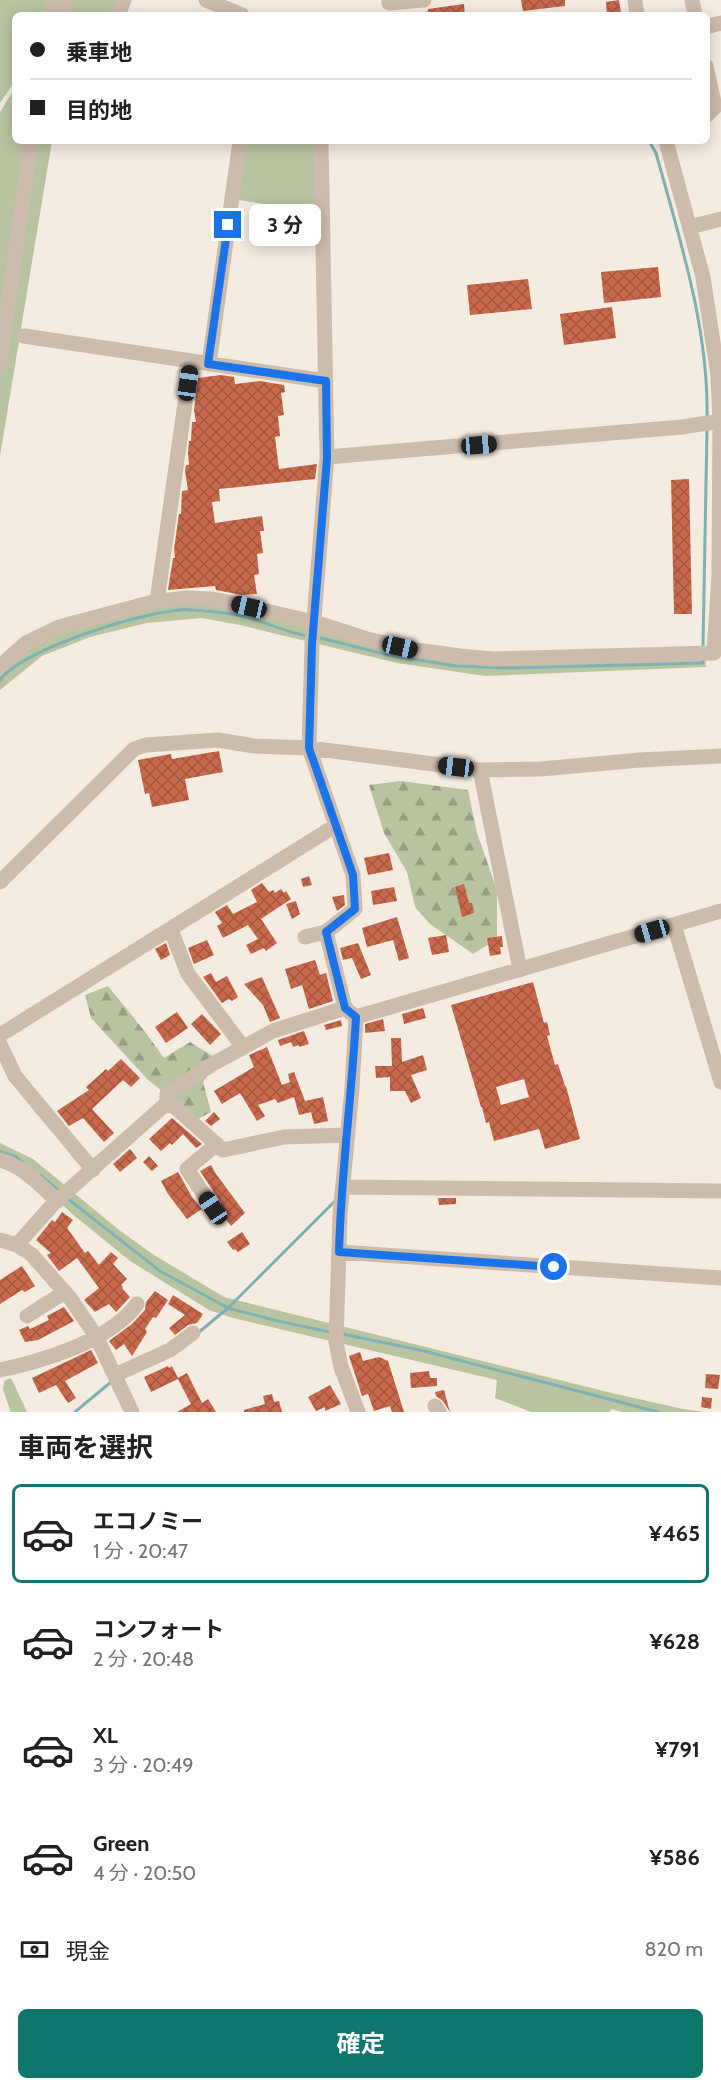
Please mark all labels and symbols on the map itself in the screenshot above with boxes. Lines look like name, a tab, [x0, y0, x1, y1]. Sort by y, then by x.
callout: 3 分	[249, 204, 321, 246]
route end	[214, 211, 241, 238]
car	[177, 364, 199, 402]
car	[460, 434, 498, 456]
car	[229, 594, 269, 620]
car	[380, 634, 420, 660]
car	[437, 756, 475, 778]
car	[632, 917, 672, 945]
car	[195, 1188, 231, 1228]
route start	[540, 1253, 567, 1280]

